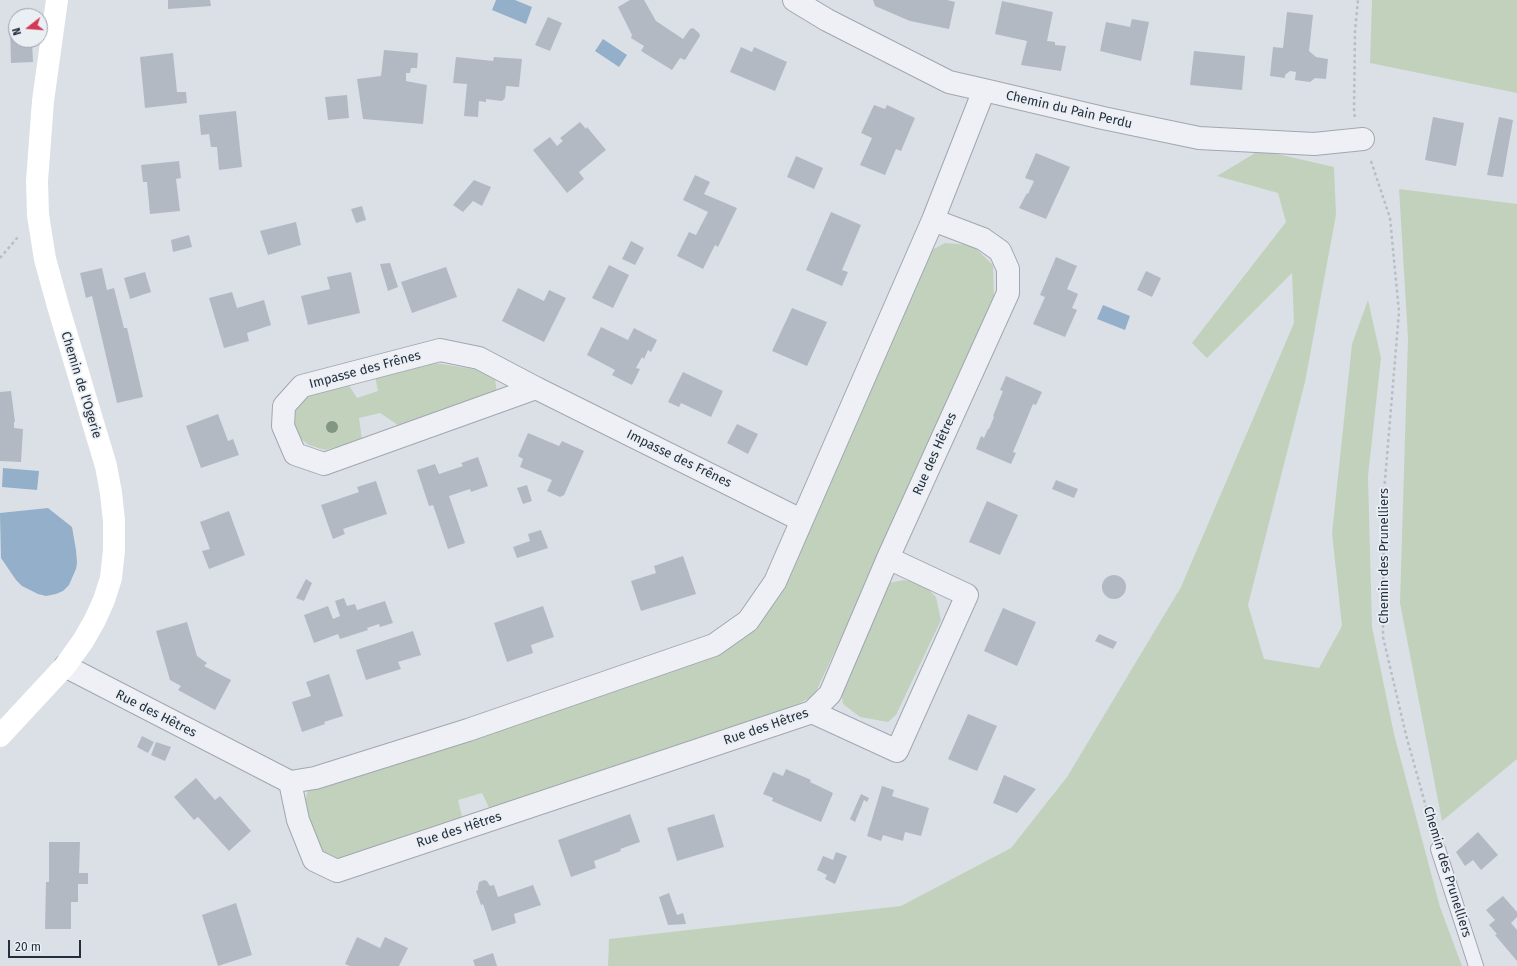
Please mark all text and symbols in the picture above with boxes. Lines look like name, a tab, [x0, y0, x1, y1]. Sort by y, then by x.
north arrow	[8, 8, 48, 48]
text: N	[10, 26, 24, 37]
street label: Chemin du Pain Perdu	[1004, 88, 1134, 132]
street label: Chemin de l'Ogerie	[57, 330, 105, 440]
street label: Impasse des Frênes	[308, 348, 422, 392]
street label: Rue des Hêtres	[910, 410, 960, 498]
street label: Impasse des Frênes	[624, 427, 734, 491]
street label: Chemin des Prunelliers	[1376, 488, 1392, 624]
street label: Rue des Hêtres	[113, 687, 199, 741]
street label: Rue des Hêtres	[722, 705, 810, 749]
street label: Chemin des Prunelliers	[1420, 805, 1474, 939]
street label: Rue des Hêtres	[414, 809, 504, 851]
scale bar	[10, 932, 83, 958]
text: 20 m	[15, 940, 41, 954]

